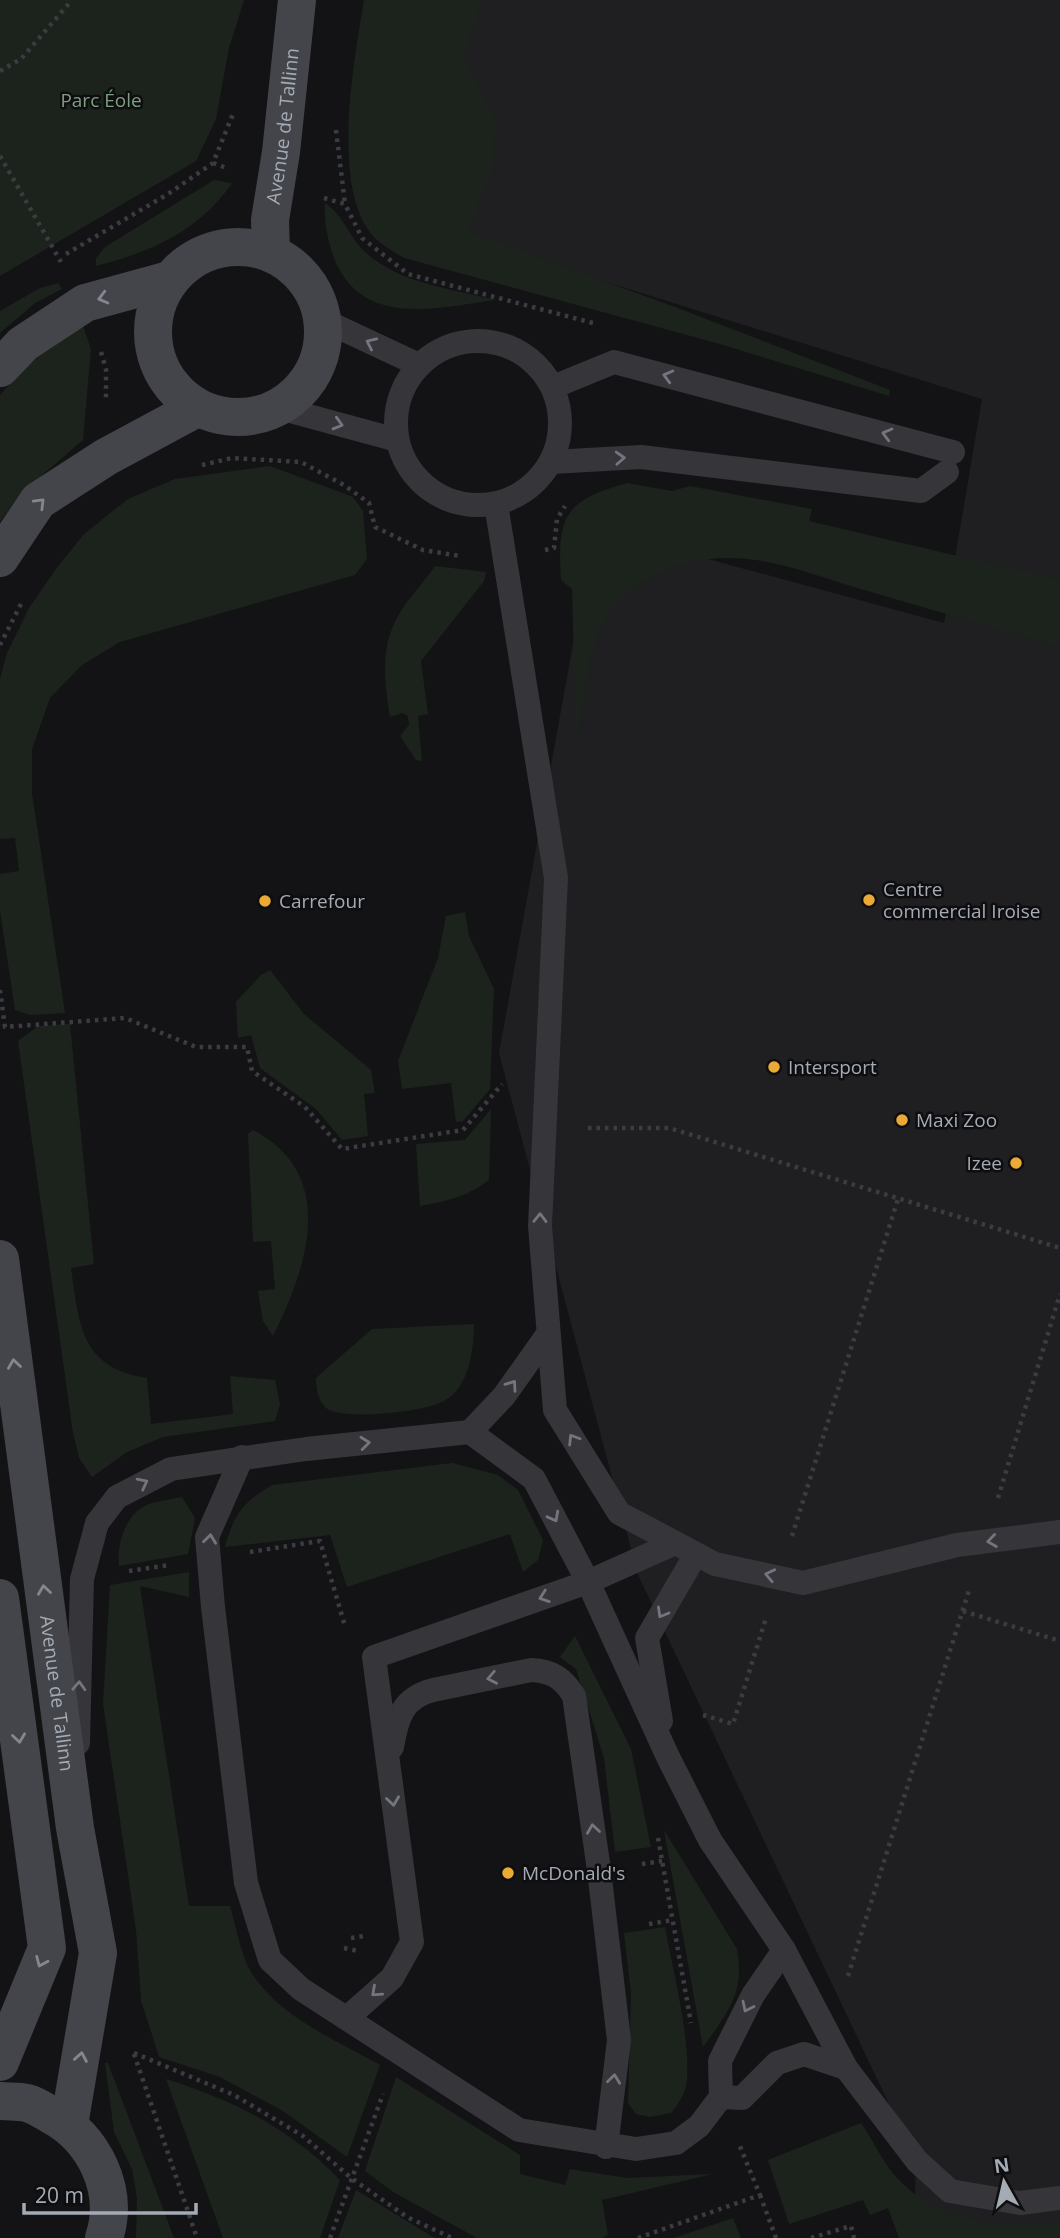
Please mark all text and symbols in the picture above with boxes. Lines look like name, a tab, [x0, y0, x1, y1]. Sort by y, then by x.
street label: Avenue de Tallinn	[260, 47, 305, 206]
park label: Parc Éole	[60, 87, 142, 113]
one-way arrow	[97, 290, 109, 304]
one-way arrow	[366, 337, 378, 351]
one-way arrow	[662, 370, 674, 384]
one-way arrow	[332, 416, 344, 430]
one-way arrow	[882, 428, 894, 442]
one-way arrow	[615, 451, 626, 466]
one-way arrow	[31, 499, 44, 512]
place label: Centre commercial Iroise	[883, 876, 1040, 924]
place label: Carrefour	[279, 888, 365, 914]
marker: Centre commercial Iroise	[861, 892, 877, 908]
marker: Carrefour	[257, 893, 273, 909]
place label: Intersport	[788, 1054, 877, 1080]
marker: Intersport	[766, 1059, 782, 1075]
place label: Maxi Zoo	[916, 1107, 997, 1133]
marker: Maxi Zoo	[894, 1112, 910, 1128]
place label: Izee	[966, 1150, 1002, 1176]
marker: Izee	[1008, 1155, 1024, 1171]
one-way arrow	[533, 1212, 548, 1223]
one-way arrow	[7, 1359, 22, 1370]
one-way arrow	[504, 1380, 516, 1393]
one-way arrow	[569, 1434, 582, 1447]
one-way arrow	[359, 1435, 371, 1450]
one-way arrow	[136, 1478, 148, 1491]
one-way arrow	[546, 1510, 559, 1522]
one-way arrow	[203, 1533, 218, 1545]
one-way arrow	[986, 1533, 998, 1548]
one-way arrow	[764, 1569, 776, 1584]
one-way arrow	[37, 1584, 52, 1596]
one-way arrow	[539, 1589, 551, 1603]
one-way arrow	[657, 1606, 670, 1618]
street label: Avenue de Tallinn	[34, 1614, 80, 1773]
one-way arrow	[486, 1669, 498, 1684]
one-way arrow	[72, 1680, 87, 1691]
one-way arrow	[11, 1732, 26, 1744]
one-way arrow	[385, 1795, 400, 1807]
one-way arrow	[586, 1823, 601, 1835]
place label: McDonald's	[522, 1860, 625, 1886]
marker: McDonald's	[500, 1865, 516, 1881]
one-way arrow	[36, 1956, 50, 1968]
one-way arrow	[372, 1984, 385, 1996]
one-way arrow	[741, 2000, 755, 2012]
one-way arrow	[73, 2051, 88, 2063]
one-way arrow	[607, 2073, 622, 2085]
north arrow	[969, 2147, 1039, 2217]
text: N	[992, 2151, 1011, 2179]
scale bar	[24, 2172, 196, 2216]
text: 20 m	[35, 2181, 84, 2209]

